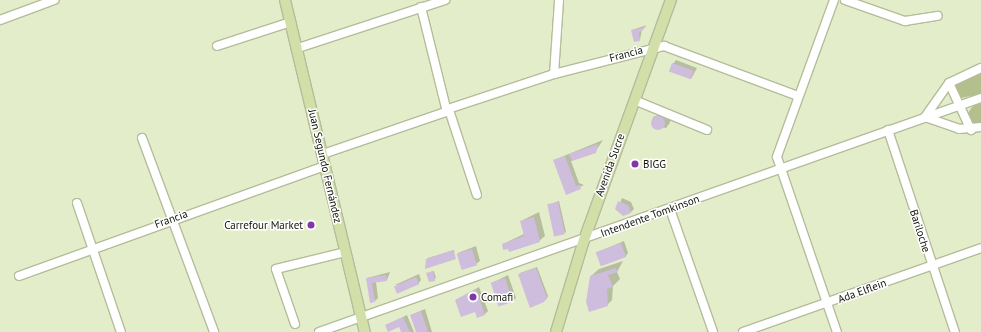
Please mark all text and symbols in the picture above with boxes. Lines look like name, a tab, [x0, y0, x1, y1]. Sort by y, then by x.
street label: Francia	[608, 43, 644, 65]
street label: Juan Segundo Fernández	[305, 108, 345, 224]
street label: Avenida Sucre	[592, 132, 628, 198]
place label: BIGG	[643, 157, 666, 171]
marker: BIGG	[630, 159, 640, 169]
street label: Intendente Tomkinson	[599, 192, 701, 240]
street label: Francia	[153, 207, 189, 231]
street label: Bariloche	[907, 208, 933, 254]
place label: Carrefour Market	[224, 218, 303, 232]
marker: Carrefour Market	[306, 220, 316, 230]
street label: Ada Elflein	[836, 276, 888, 306]
place label: Comafi	[481, 290, 513, 304]
marker: Comafi	[468, 292, 478, 302]

